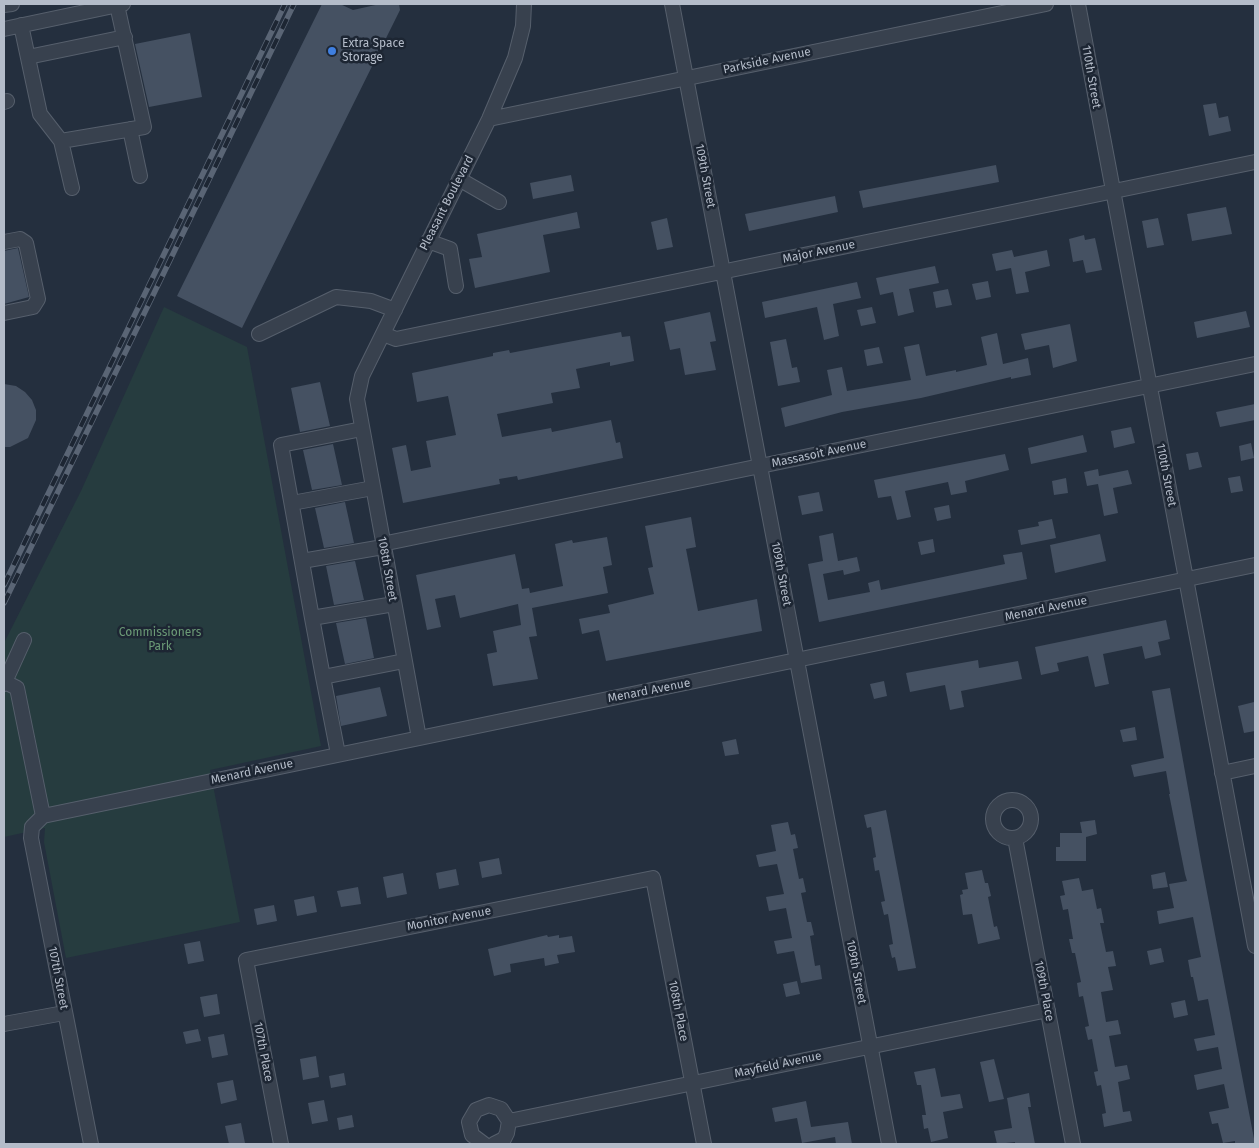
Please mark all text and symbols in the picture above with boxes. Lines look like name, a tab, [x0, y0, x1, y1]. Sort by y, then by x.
place label: Extra Space Storage	[342, 37, 405, 65]
street label: 110th Street	[1078, 44, 1104, 110]
marker: Extra Space Storage	[326, 45, 338, 57]
street label: Parkside Avenue	[722, 45, 812, 77]
street label: 109th Street	[692, 143, 718, 209]
street label: Pleasant Boulevard	[417, 153, 477, 253]
street label: Major Avenue	[781, 237, 857, 267]
street label: Massasoit Avenue	[770, 437, 868, 471]
street label: 110th Street	[1153, 442, 1179, 508]
street label: 108th Street	[374, 535, 400, 603]
street label: 109th Street	[768, 541, 794, 607]
street label: Menard Avenue	[1003, 593, 1089, 625]
park label: Commissioners Park	[119, 626, 201, 654]
street label: Menard Avenue	[606, 676, 692, 706]
street label: Menard Avenue	[209, 756, 295, 788]
street label: Monitor Avenue	[406, 904, 492, 934]
street label: 109th Street	[843, 939, 869, 1005]
street label: 107th Street	[45, 945, 71, 1011]
street label: 109th Place	[1031, 959, 1057, 1023]
street label: 108th Place	[665, 979, 691, 1043]
street label: 107th Place	[250, 1021, 276, 1083]
street label: Mayfield Avenue	[733, 1049, 823, 1081]

